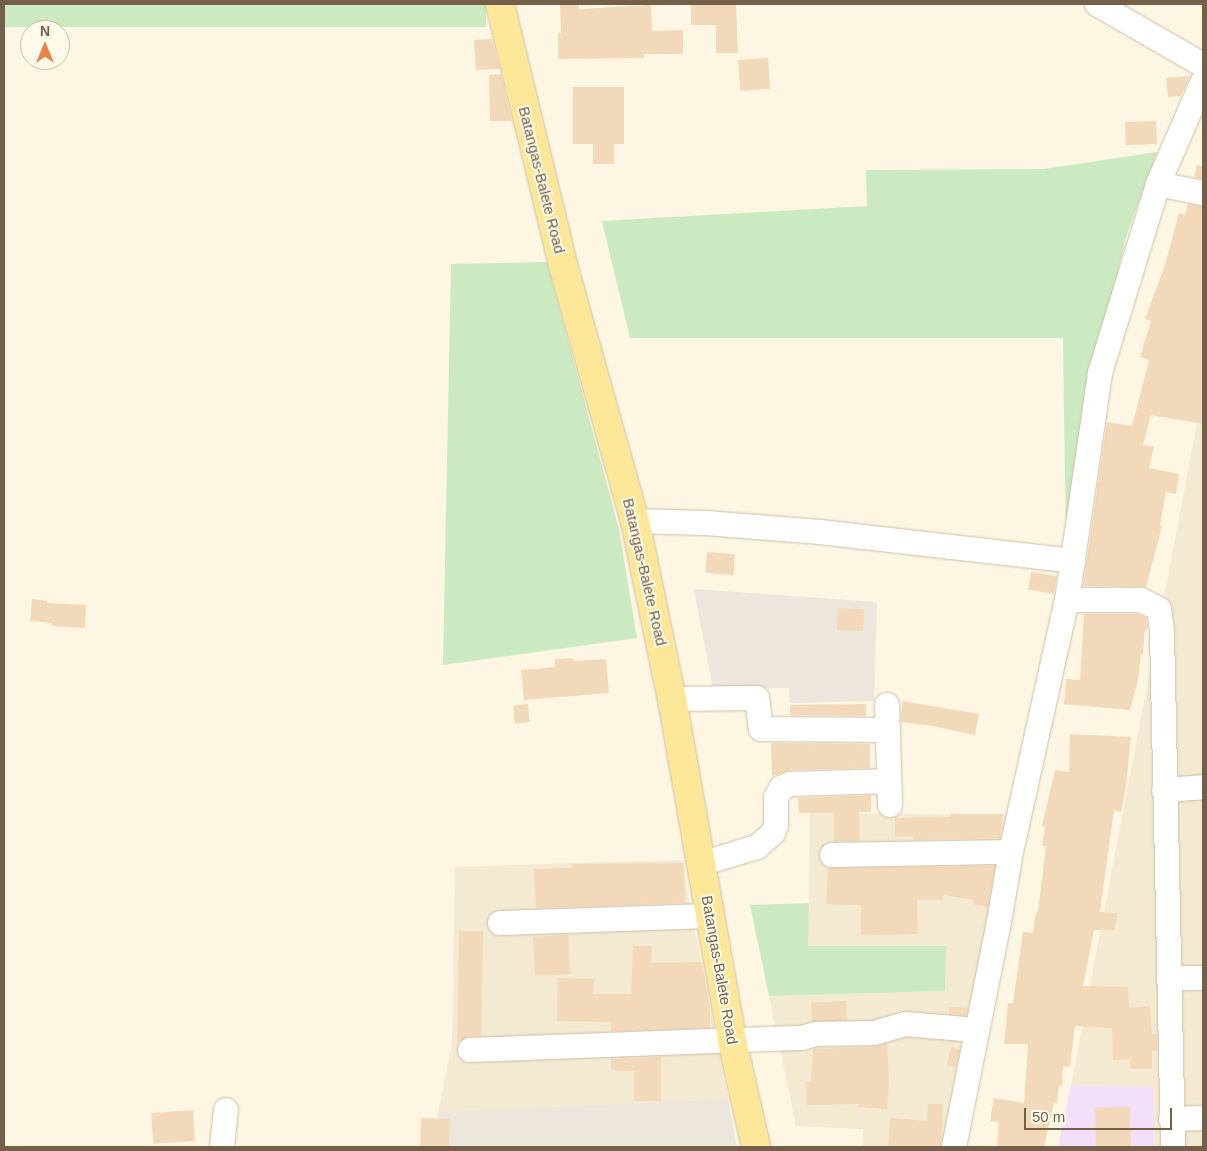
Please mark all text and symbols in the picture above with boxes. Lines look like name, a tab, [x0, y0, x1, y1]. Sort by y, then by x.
north arrow	[20, 20, 70, 70]
text: N	[40, 23, 50, 39]
street label: Batangas-Balete Road	[515, 105, 569, 255]
street label: Batangas-Balete Road	[619, 496, 671, 648]
street label: Batangas-Balete Road	[698, 894, 742, 1046]
scale bar	[1027, 1098, 1174, 1130]
text: 50 m	[1032, 1108, 1065, 1125]

